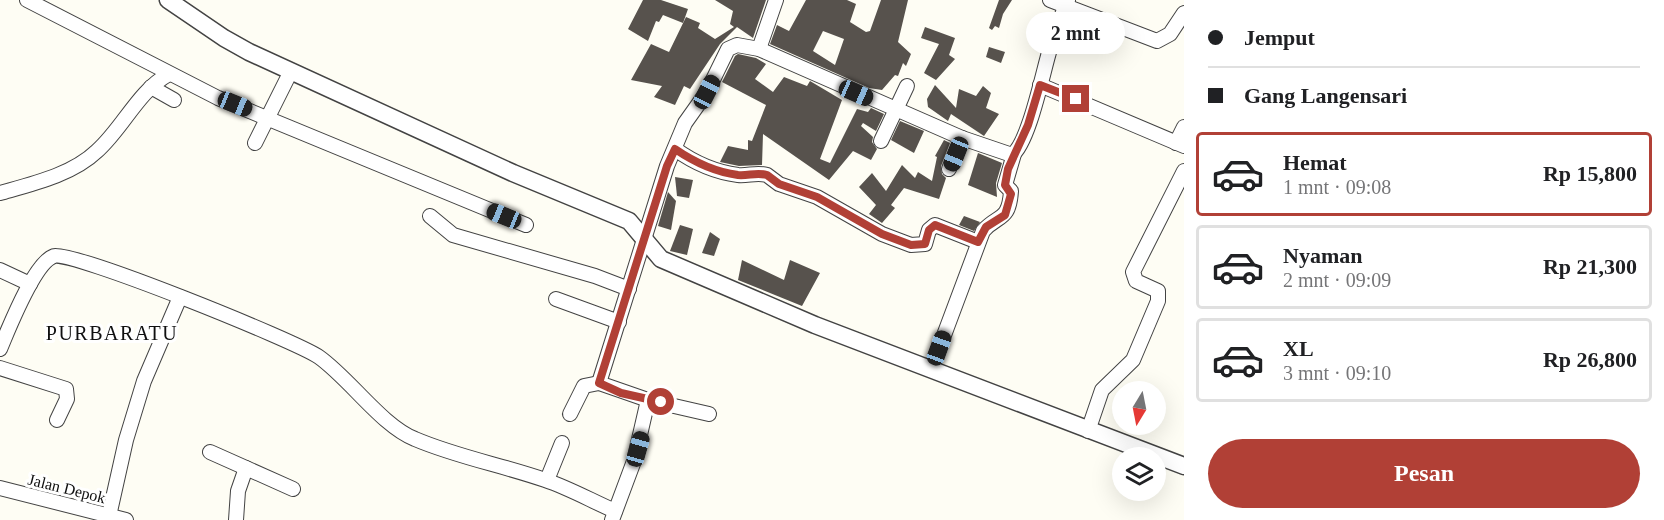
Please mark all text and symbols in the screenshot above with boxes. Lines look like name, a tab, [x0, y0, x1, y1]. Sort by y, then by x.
callout: 2 mnt	[1026, 12, 1126, 54]
text: 2 mnt	[1051, 22, 1100, 44]
text: Jemput	[1244, 25, 1315, 50]
car	[691, 72, 723, 112]
car	[836, 77, 876, 109]
text: Gang Langensari	[1244, 83, 1407, 108]
route end	[1062, 85, 1089, 112]
car	[215, 89, 255, 119]
car	[941, 134, 971, 174]
icon: car	[1211, 147, 1265, 201]
text: Hemat	[1283, 150, 1347, 175]
text: Rp 15,800	[1543, 161, 1637, 186]
text: 1 mnt · 09:08	[1283, 176, 1391, 198]
car	[484, 201, 524, 231]
icon: car	[1211, 240, 1265, 294]
text: Nyaman	[1283, 243, 1362, 268]
text: Rp 21,300	[1543, 254, 1637, 279]
text: 2 mnt · 09:09	[1283, 269, 1391, 291]
district label: PURBARATU	[46, 322, 178, 344]
car	[924, 328, 954, 368]
icon: car	[1211, 333, 1265, 387]
text: XL	[1283, 336, 1314, 361]
text: Rp 26,800	[1543, 347, 1637, 372]
text: 3 mnt · 09:10	[1283, 362, 1391, 384]
north arrow	[1112, 381, 1166, 435]
map controls	[1112, 381, 1166, 501]
route start	[647, 388, 674, 415]
car	[624, 429, 652, 469]
button: Pesan	[1208, 439, 1640, 508]
button: layers	[1112, 447, 1166, 501]
street label: Jalan Depok	[26, 471, 108, 507]

